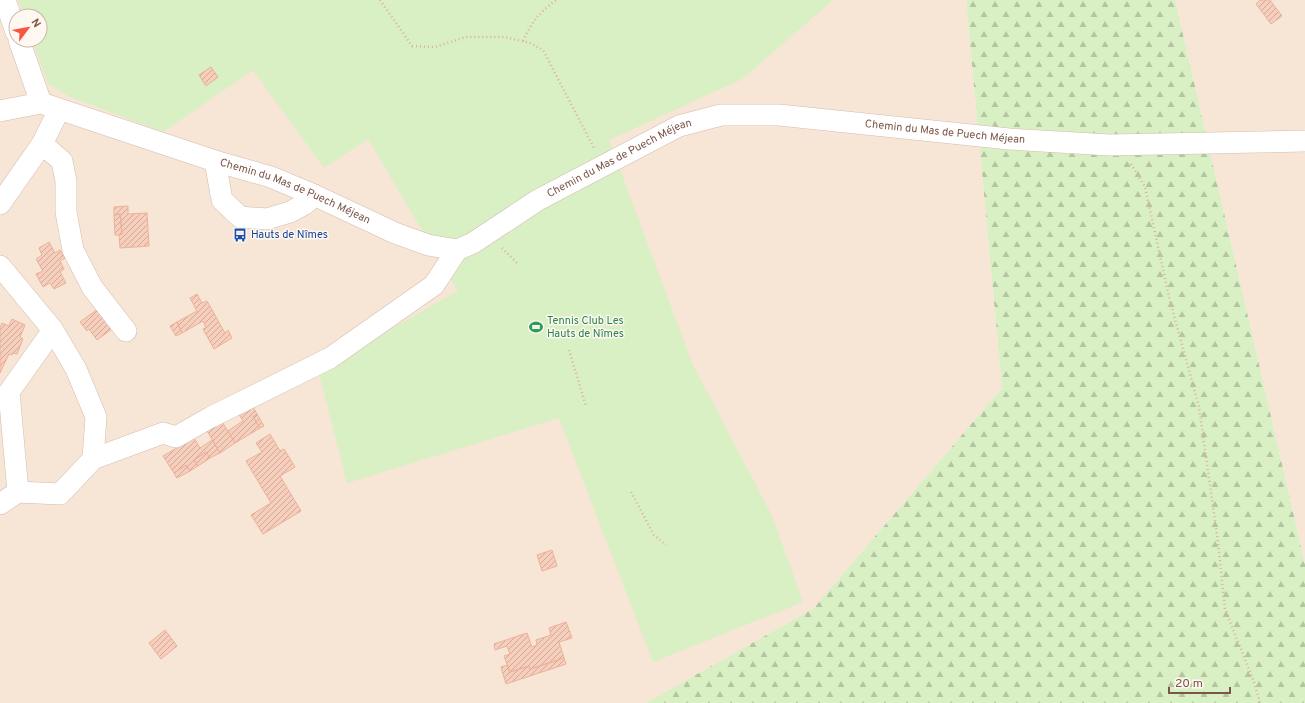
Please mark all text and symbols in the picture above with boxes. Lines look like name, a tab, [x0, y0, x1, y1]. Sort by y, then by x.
north arrow	[8, 8, 48, 48]
text: N	[28, 16, 44, 30]
street label: Chemin du Mas de Puech Méjean	[544, 116, 693, 201]
street label: Chemin du Mas de Puech Méjean	[864, 117, 1026, 147]
street label: Chemin du Mas de Puech Méjean	[218, 156, 373, 227]
bus stop icon: Hauts de Nîmes	[232, 227, 248, 243]
place label: Hauts de Nîmes	[251, 228, 328, 242]
place label: Tennis Club Les Hauts de Nîmes	[547, 314, 624, 341]
sports icon: Tennis Club Les Hauts de Nîmes	[528, 319, 544, 335]
scale bar	[1169, 669, 1230, 695]
text: 20 m	[1175, 676, 1203, 692]

